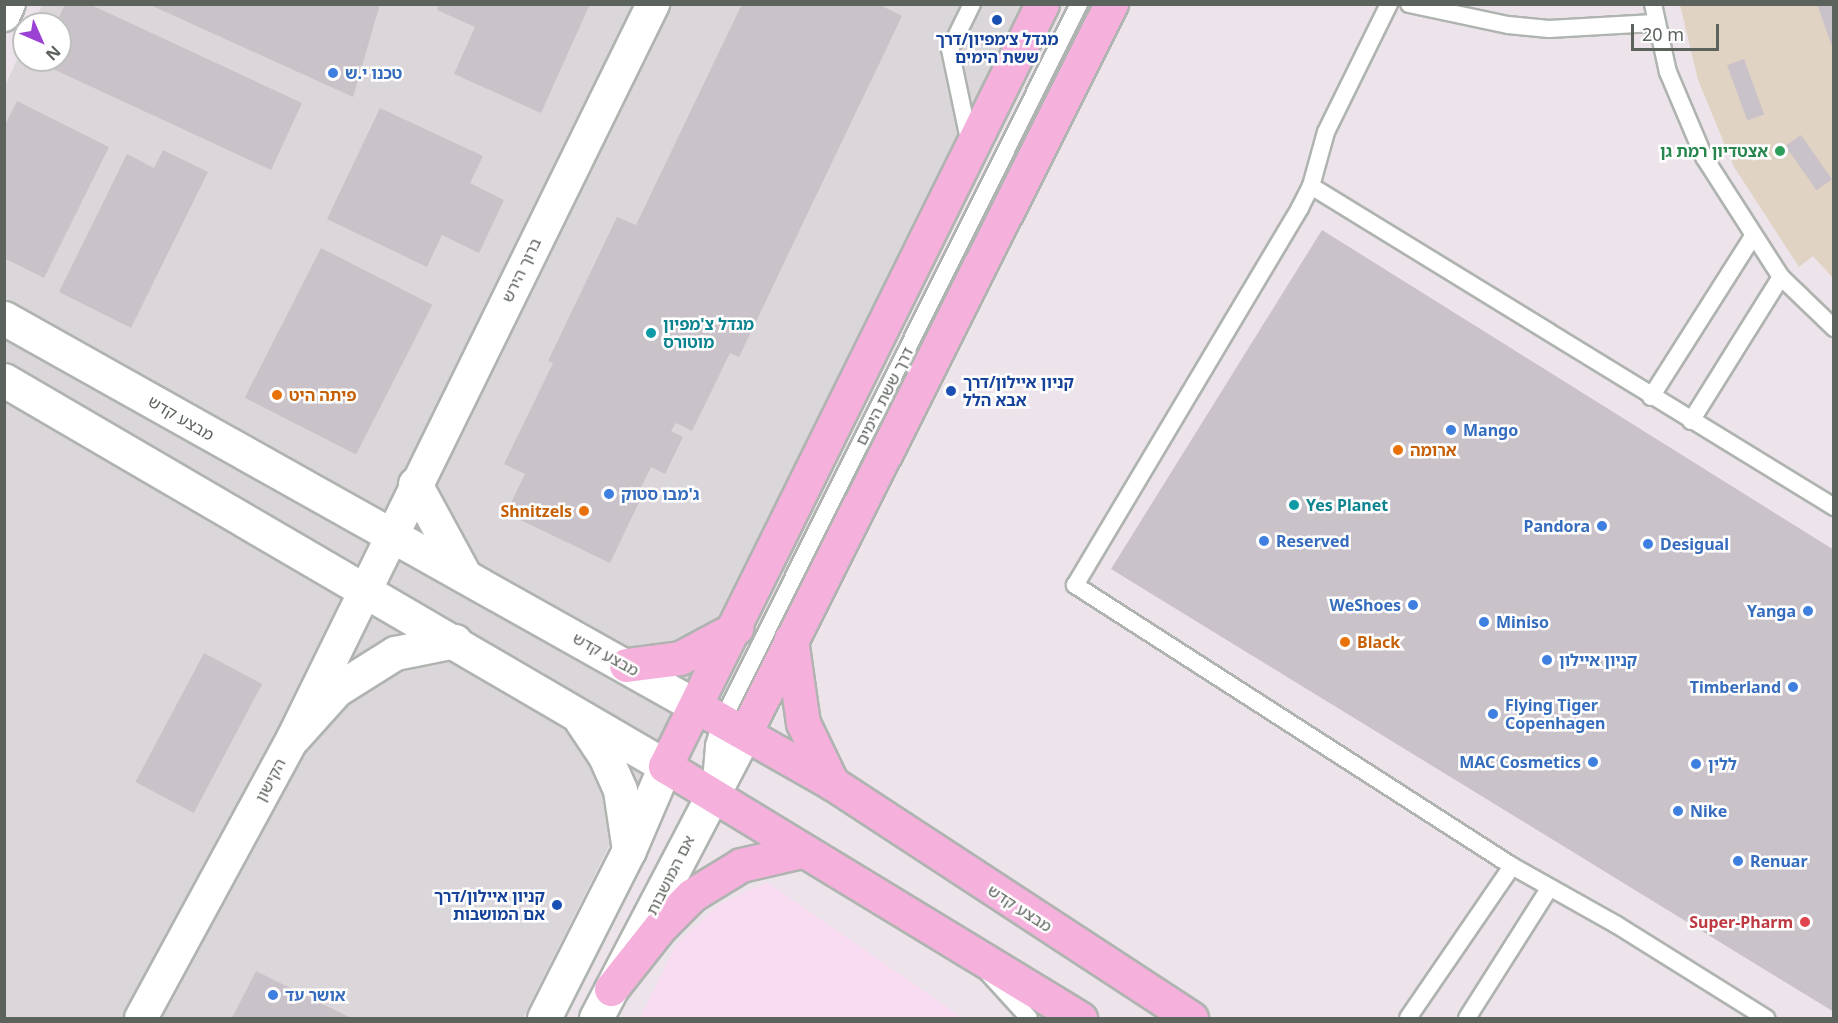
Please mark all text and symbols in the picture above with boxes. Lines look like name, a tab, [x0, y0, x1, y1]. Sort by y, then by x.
north arrow	[12, 12, 72, 72]
scale bar	[1634, 12, 1722, 50]
marker: מגדל צ׳מפיון/דרך ששת הימים	[990, 13, 1004, 27]
text: 20 m	[1642, 22, 1684, 46]
place label: מגדל צ׳מפיון/דרך ששת הימים	[936, 29, 1058, 67]
text: N	[41, 41, 66, 66]
place label: טכנו י.ש	[345, 63, 402, 83]
marker: טכנו י.ש	[326, 66, 340, 80]
place label: אצטדיון רמת גן	[1660, 141, 1768, 161]
marker: אצטדיון רמת גן	[1773, 144, 1787, 158]
street label: ברוך הירש	[497, 235, 545, 305]
place label: מגדל צ'מפיון מוטורס	[663, 314, 754, 352]
marker: מגדל צ'מפיון מוטורס	[644, 326, 658, 340]
street label: דרך ששת הימים	[851, 344, 917, 448]
place label: קניון איילון/דרך אבא הלל	[963, 372, 1074, 410]
marker: קניון איילון/דרך אבא הלל	[944, 384, 958, 398]
place label: פיתה היט	[289, 385, 356, 405]
marker: פיתה היט	[270, 388, 284, 402]
street label: מבצע קדש	[145, 392, 217, 444]
place label: Mango	[1463, 420, 1518, 440]
marker: Mango	[1444, 423, 1458, 437]
place label: ארומה	[1410, 440, 1457, 460]
marker: ארומה	[1391, 443, 1405, 457]
place label: ג'מבו סטוק	[621, 484, 699, 504]
marker: ג'מבו סטוק	[602, 487, 616, 501]
place label: Yes Planet	[1306, 495, 1388, 515]
marker: Yes Planet	[1287, 498, 1301, 512]
place label: Shnitzels	[500, 501, 572, 521]
marker: Shnitzels	[577, 504, 591, 518]
place label: Pandora	[1524, 516, 1590, 536]
marker: Pandora	[1595, 519, 1609, 533]
place label: Reserved	[1276, 531, 1350, 551]
marker: Reserved	[1257, 534, 1271, 548]
place label: Desigual	[1660, 534, 1729, 554]
marker: Desigual	[1641, 537, 1655, 551]
place label: WeShoes	[1329, 595, 1401, 615]
marker: WeShoes	[1406, 598, 1420, 612]
place label: Yanga	[1747, 601, 1796, 621]
marker: Yanga	[1801, 604, 1815, 618]
place label: Miniso	[1496, 612, 1549, 632]
marker: Miniso	[1477, 615, 1491, 629]
street label: מבצע קדש	[570, 628, 642, 680]
place label: Black	[1357, 632, 1400, 652]
marker: Black	[1338, 635, 1352, 649]
place label: קניון איילון	[1559, 650, 1637, 670]
marker: קניון איילון	[1540, 653, 1554, 667]
place label: Timberland	[1690, 677, 1781, 697]
marker: Timberland	[1786, 680, 1800, 694]
place label: Flying Tiger Copenhagen	[1505, 695, 1605, 733]
marker: Flying Tiger Copenhagen	[1486, 707, 1500, 721]
place label: MAC Cosmetics	[1459, 752, 1581, 772]
place label: ללין	[1708, 754, 1737, 774]
street label: הקישון	[251, 755, 289, 805]
marker: MAC Cosmetics	[1586, 755, 1600, 769]
marker: ללין	[1689, 757, 1703, 771]
place label: Nike	[1690, 801, 1727, 821]
marker: Nike	[1671, 804, 1685, 818]
street label: אם המושבות	[642, 832, 698, 918]
place label: Renuar	[1750, 851, 1808, 871]
marker: Renuar	[1731, 854, 1745, 868]
street label: מבצע קדש	[984, 880, 1056, 936]
place label: קניון איילון/דרך אם המושבות	[434, 886, 545, 924]
marker: קניון איילון/דרך אם המושבות	[550, 898, 564, 912]
place label: Super-Pharm	[1689, 912, 1793, 932]
marker: Super-Pharm	[1798, 915, 1812, 929]
place label: אושר עד	[285, 985, 346, 1005]
marker: אושר עד	[266, 988, 280, 1002]

